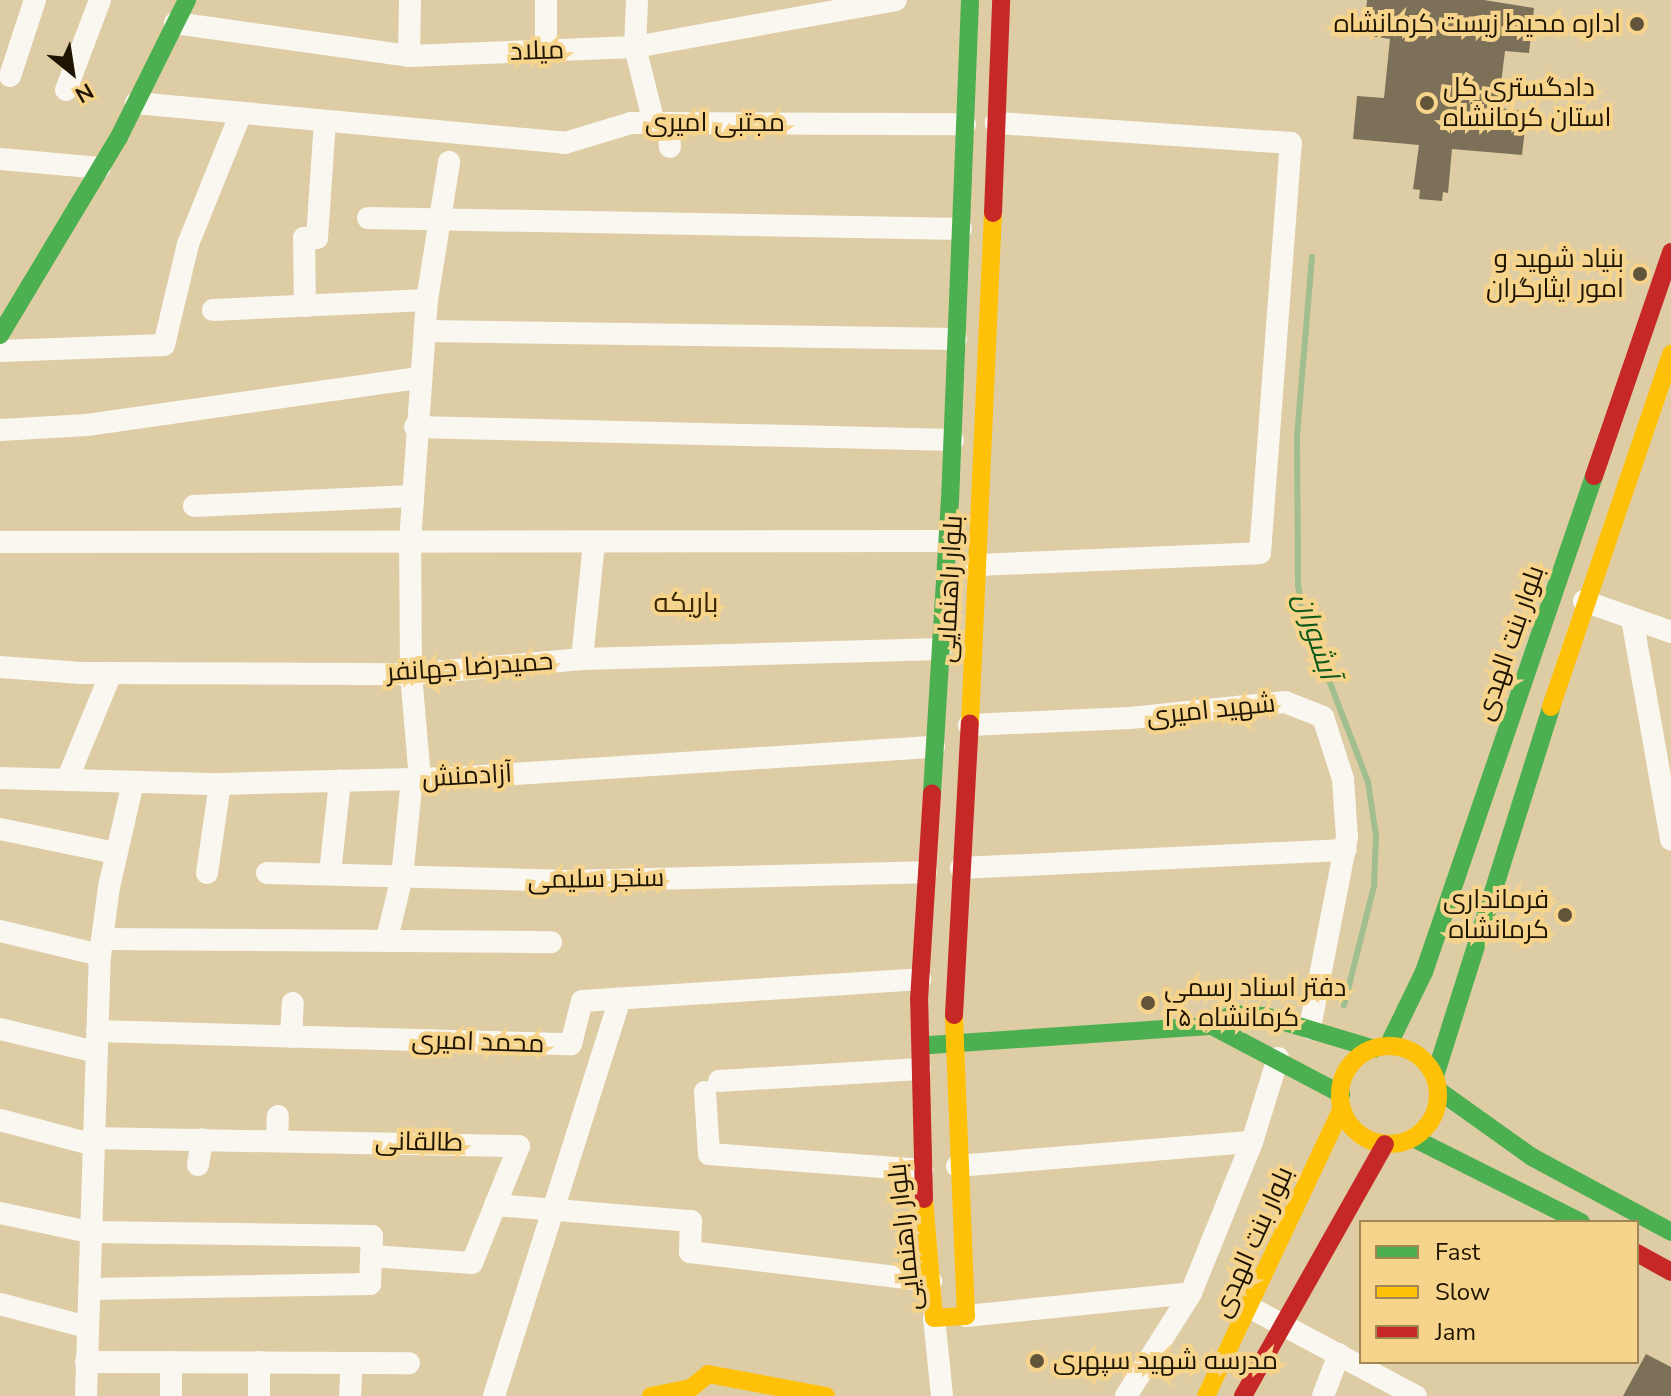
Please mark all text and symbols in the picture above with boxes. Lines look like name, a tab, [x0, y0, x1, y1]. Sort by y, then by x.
place label: اداره محیط زیست کرمانشاه	[1334, 8, 1621, 40]
marker: اداره محیط زیست کرمانشاه	[1628, 15, 1646, 33]
north arrow	[32, 32, 112, 112]
street label: میلاد	[509, 34, 565, 68]
place label: دادگستری کل استان کرمانشاه	[1443, 72, 1611, 134]
text: N	[69, 76, 99, 110]
marker: دادگستری کل استان کرمانشاه	[1418, 94, 1436, 112]
street label: مجتبی امیری	[645, 107, 785, 139]
place label: بنیاد شهید و امور ایثارگران	[1486, 243, 1624, 304]
marker: بنیاد شهید و امور ایثارگران	[1631, 265, 1649, 283]
street label: بلوار راهنمایی	[931, 514, 969, 664]
street label: بلوار بنت الهدی	[1469, 562, 1551, 724]
district label: باریکه	[653, 586, 719, 620]
water label: آبشوران	[1286, 589, 1346, 683]
street label: حمیدرضا جهانفر	[386, 646, 554, 688]
street label: شهید امیری	[1145, 688, 1277, 732]
street label: آزادمنش	[421, 758, 513, 794]
street label: سنجر سلیمی	[527, 862, 665, 896]
place label: فرمانداری کرمانشاه	[1443, 884, 1549, 946]
marker: فرمانداری کرمانشاه	[1556, 906, 1574, 924]
place label: دفتر اسناد رسمی ۲۵ کرمانشاه	[1164, 972, 1346, 1034]
marker: دفتر اسناد رسمی ۲۵ کرمانشاه	[1139, 994, 1157, 1012]
street label: محمد امیری	[411, 1024, 545, 1060]
street label: طالقانی	[375, 1126, 463, 1158]
street label: بلوار راهنمایی	[882, 1162, 928, 1312]
street label: بلوار بنت الهدی	[1206, 1162, 1300, 1322]
legend	[1359, 1220, 1639, 1364]
text: Fast	[1435, 1236, 1480, 1268]
text: Slow	[1435, 1276, 1490, 1308]
text: Jam	[1435, 1316, 1476, 1348]
place label: مدرسه شهید سپهری	[1053, 1345, 1278, 1377]
marker: مدرسه شهید سپهری	[1028, 1352, 1046, 1370]

